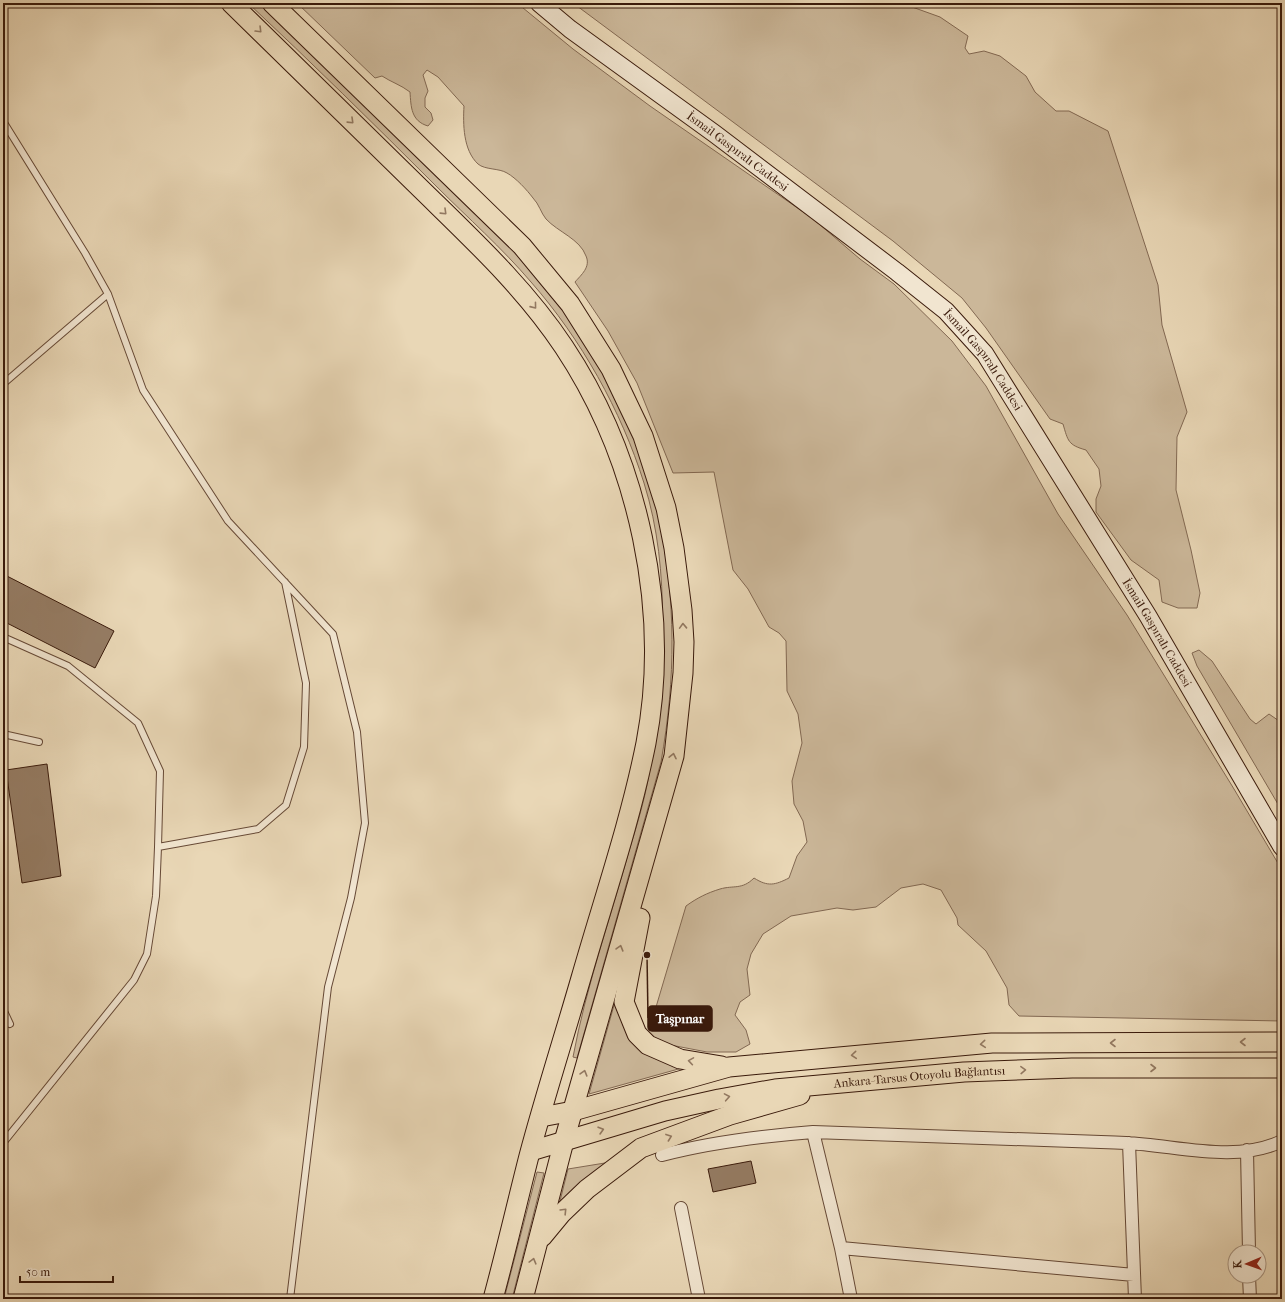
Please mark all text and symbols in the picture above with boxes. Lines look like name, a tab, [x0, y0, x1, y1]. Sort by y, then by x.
one-way arrow	[254, 25, 262, 33]
street label: İsmail Gaspıralı Caddesi	[684, 108, 792, 194]
one-way arrow	[346, 117, 354, 124]
one-way arrow	[439, 208, 447, 215]
one-way arrow	[529, 302, 536, 309]
street label: İsmail Gaspıralı Caddesi	[941, 305, 1026, 413]
street label: İsmail Gaspıralı Caddesi	[1119, 575, 1195, 690]
one-way arrow	[679, 623, 687, 629]
one-way arrow	[669, 752, 677, 759]
one-way arrow	[615, 945, 624, 952]
callout: Taşpınar	[648, 1006, 712, 1031]
text: Taşpınar	[655, 1011, 705, 1027]
one-way arrow	[1240, 1038, 1246, 1046]
one-way arrow	[980, 1039, 986, 1048]
one-way arrow	[1110, 1039, 1116, 1047]
one-way arrow	[851, 1051, 857, 1060]
one-way arrow	[688, 1057, 694, 1066]
street label: Ankara-Tarsus Otoyolu Bağlantısı	[832, 1063, 1006, 1091]
one-way arrow	[1150, 1064, 1156, 1072]
one-way arrow	[1020, 1065, 1026, 1074]
one-way arrow	[579, 1070, 588, 1077]
one-way arrow	[724, 1093, 730, 1102]
one-way arrow	[597, 1126, 604, 1135]
one-way arrow	[665, 1134, 672, 1142]
one-way arrow	[559, 1208, 567, 1216]
north arrow	[1227, 1244, 1267, 1284]
scale bar	[20, 1258, 113, 1284]
one-way arrow	[528, 1258, 537, 1265]
text: K	[1231, 1259, 1244, 1269]
text: 50 m	[26, 1265, 50, 1279]

